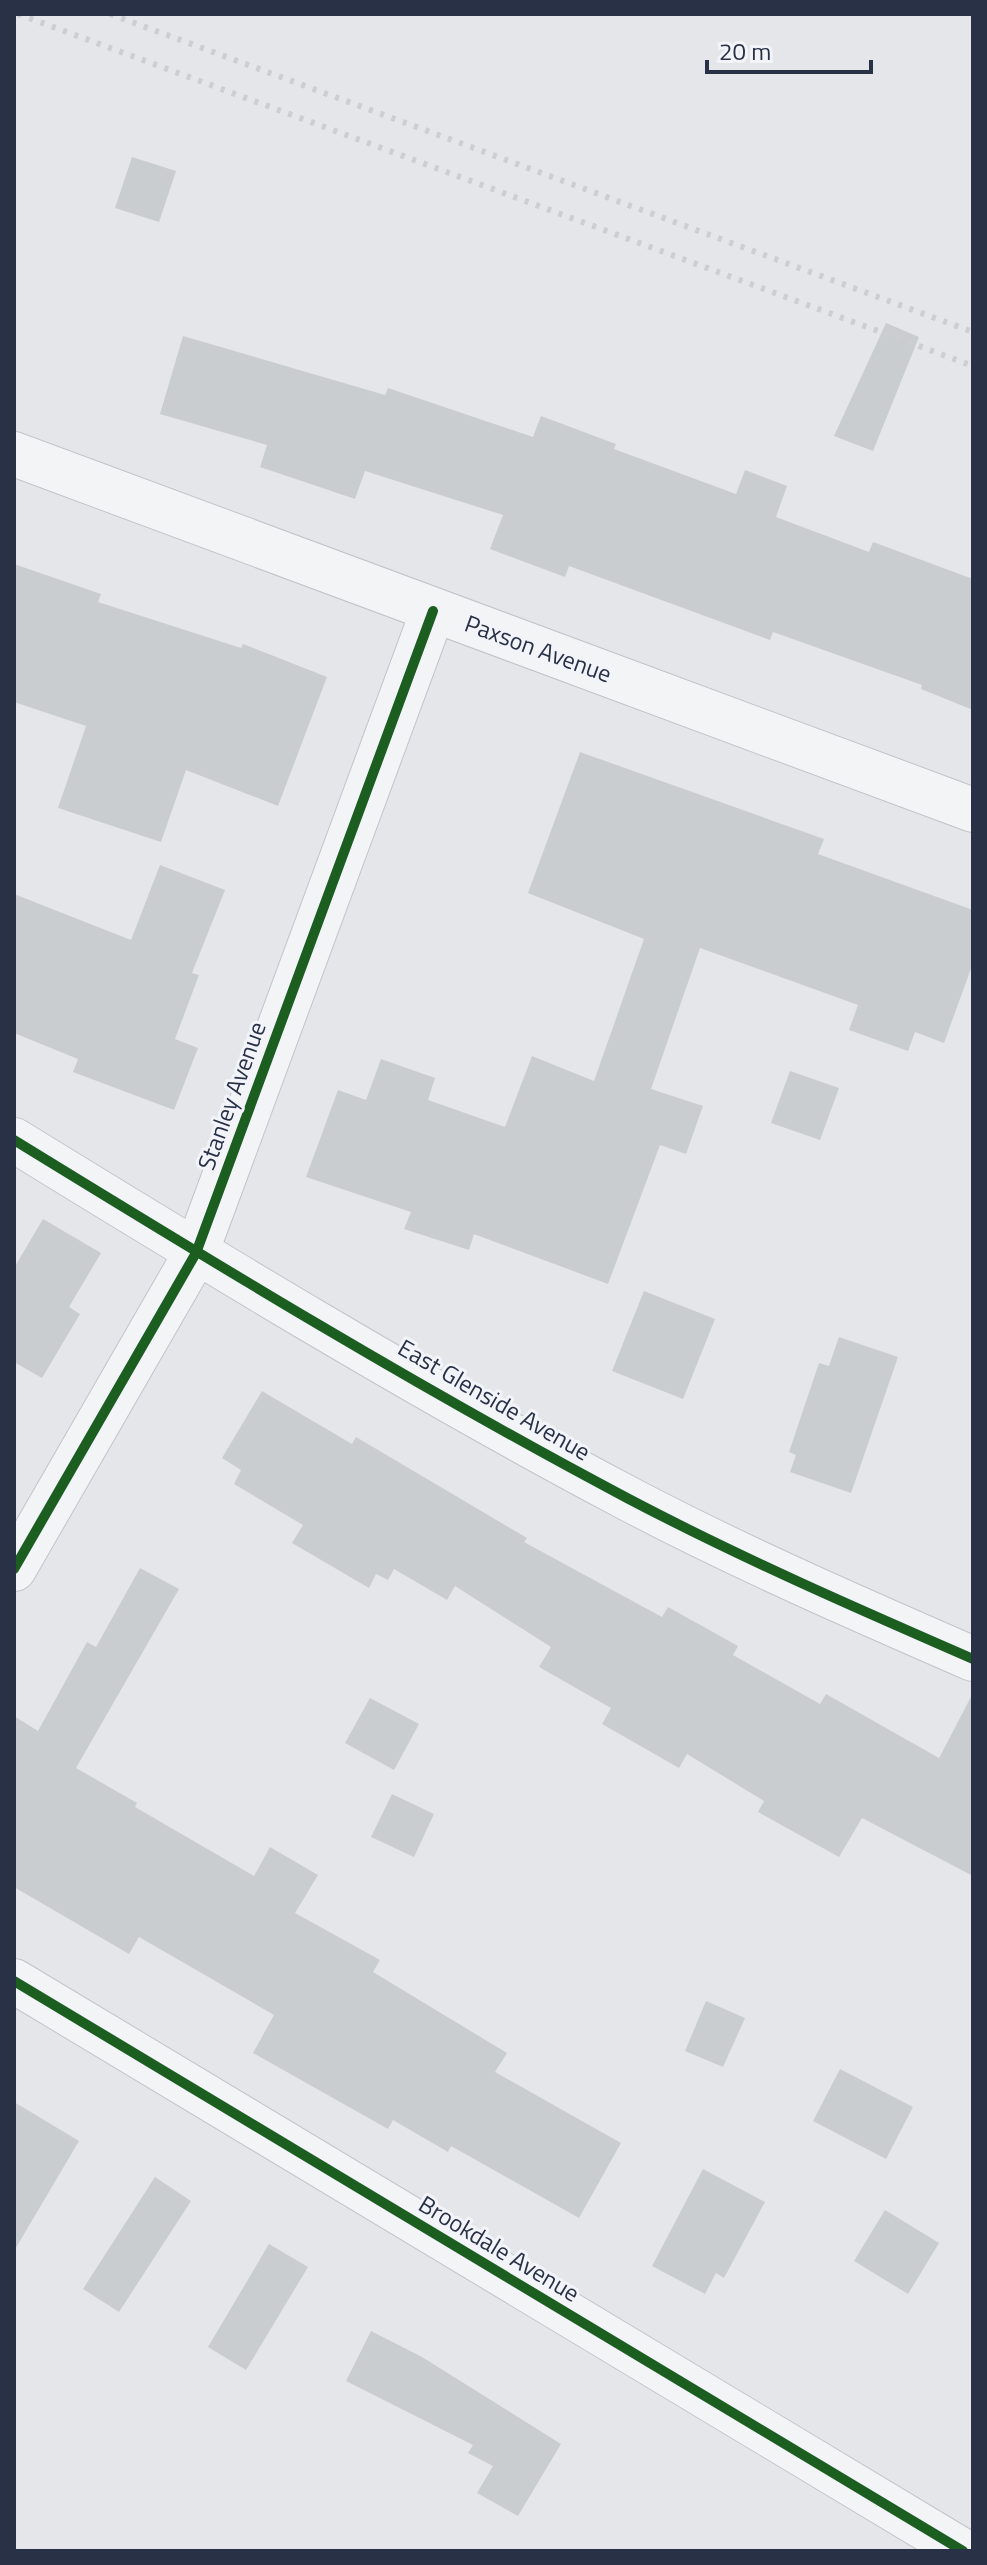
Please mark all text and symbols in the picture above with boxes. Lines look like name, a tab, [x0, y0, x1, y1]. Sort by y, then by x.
scale bar	[707, 24, 871, 74]
text: 20 m	[719, 33, 771, 69]
street label: Paxson Avenue	[460, 605, 617, 691]
street label: Stanley Avenue	[188, 1016, 275, 1175]
street label: East Glenside Avenue	[391, 1329, 598, 1469]
street label: Brookdale Avenue	[412, 2186, 587, 2310]

